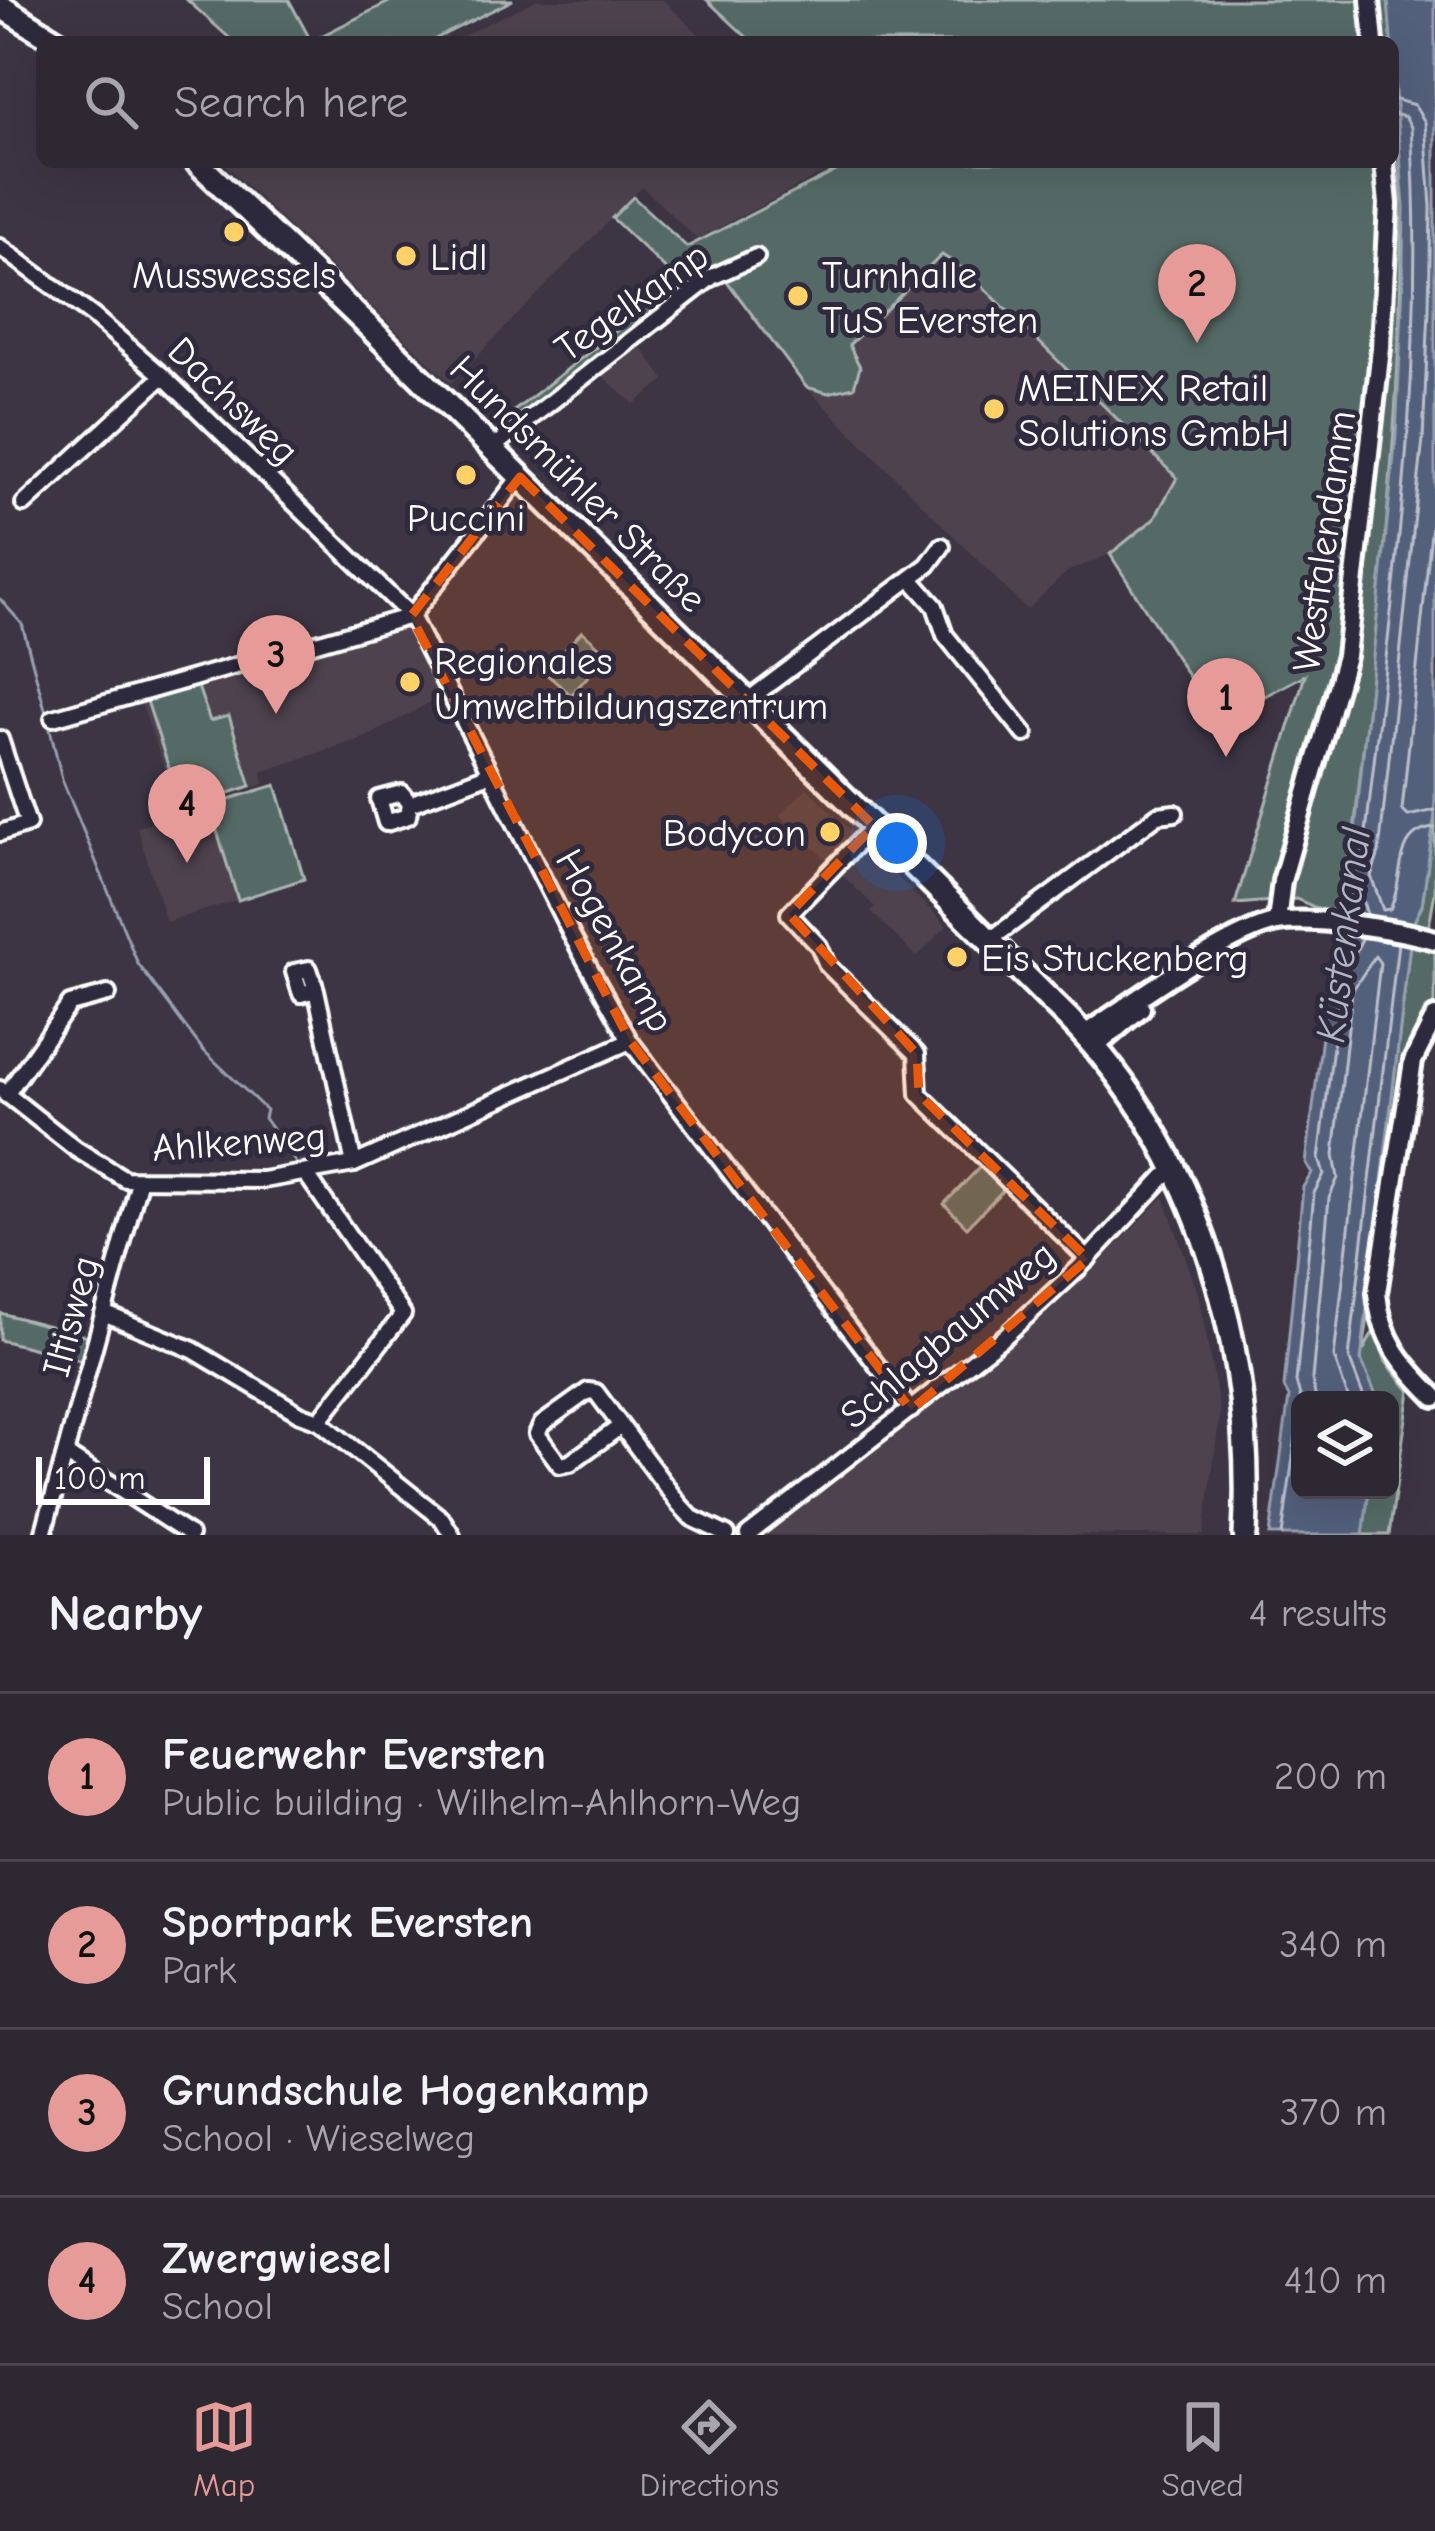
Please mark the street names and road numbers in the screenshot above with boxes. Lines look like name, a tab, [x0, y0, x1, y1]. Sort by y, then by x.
street label: Tegelkamp	[547, 233, 717, 371]
street label: Dachsweg	[159, 328, 307, 474]
street label: Hundsmühler Straße	[440, 347, 715, 622]
street label: Westfalendamm	[1284, 408, 1365, 675]
street label: Hogenkamp	[546, 842, 683, 1040]
street label: Ahlkenweg	[151, 1114, 328, 1171]
street label: Schlagbaumweg	[831, 1232, 1065, 1438]
street label: Iltisweg	[34, 1251, 109, 1382]

